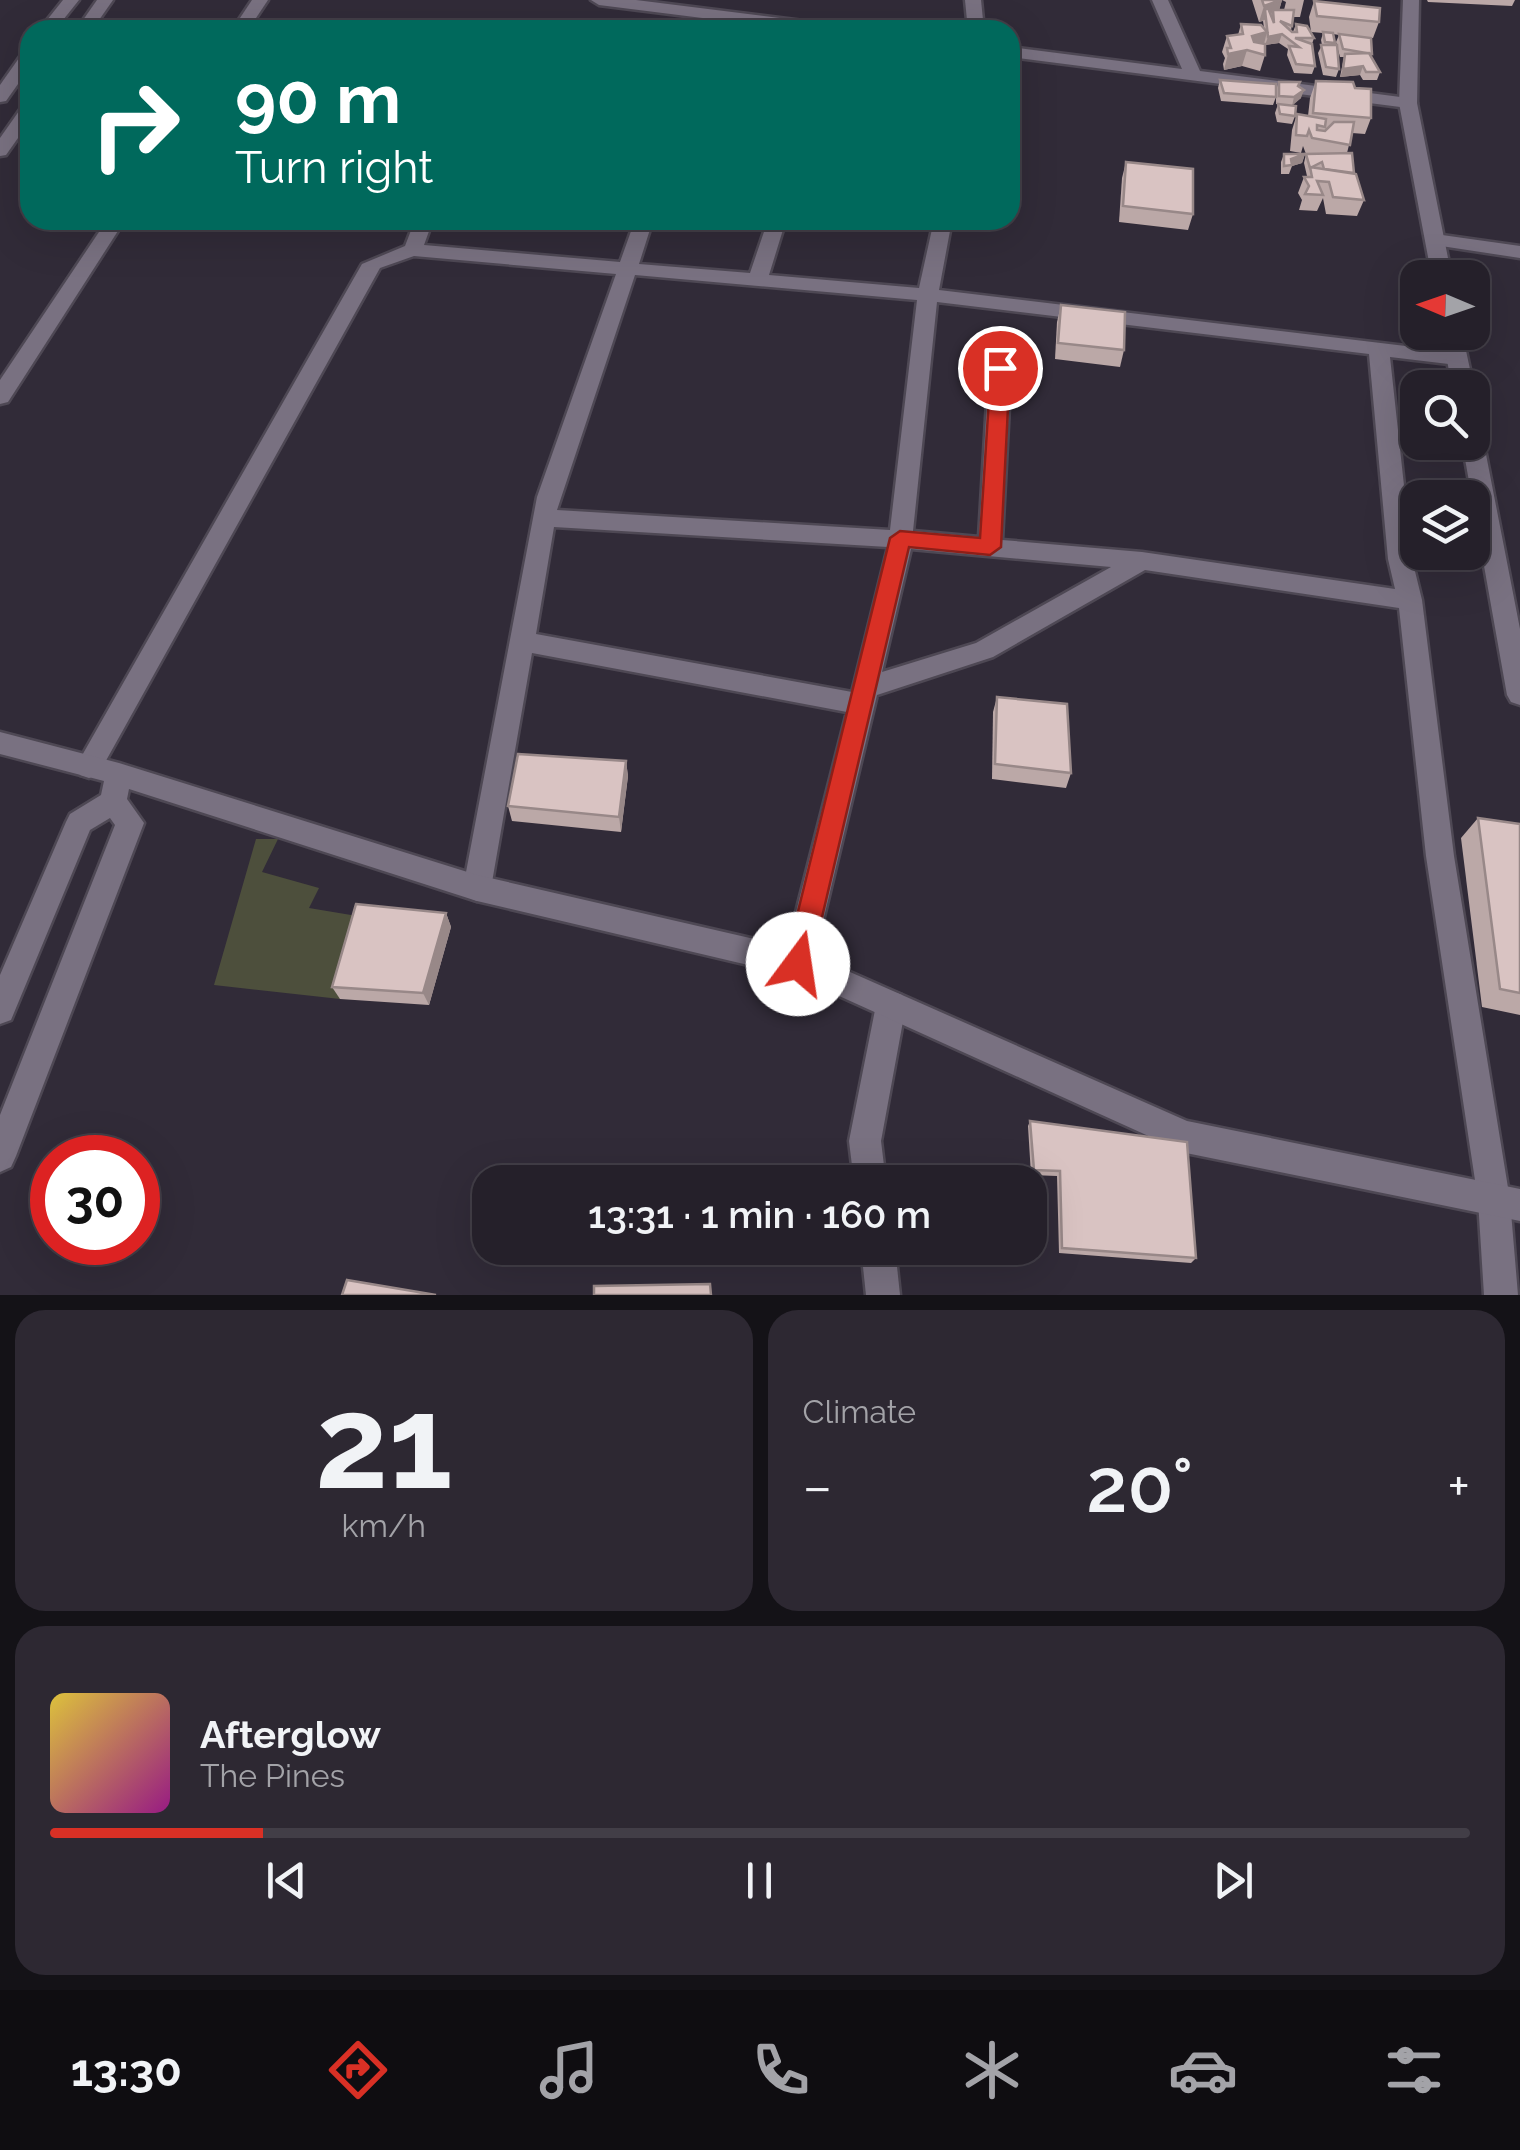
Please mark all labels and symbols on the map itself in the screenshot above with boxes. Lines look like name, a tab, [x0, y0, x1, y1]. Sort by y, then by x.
north arrow	[1400, 260, 1490, 350]
pin	[958, 326, 1043, 411]
position arrow	[746, 912, 850, 1016]
speed limit sign: 30	[30, 1135, 160, 1265]

